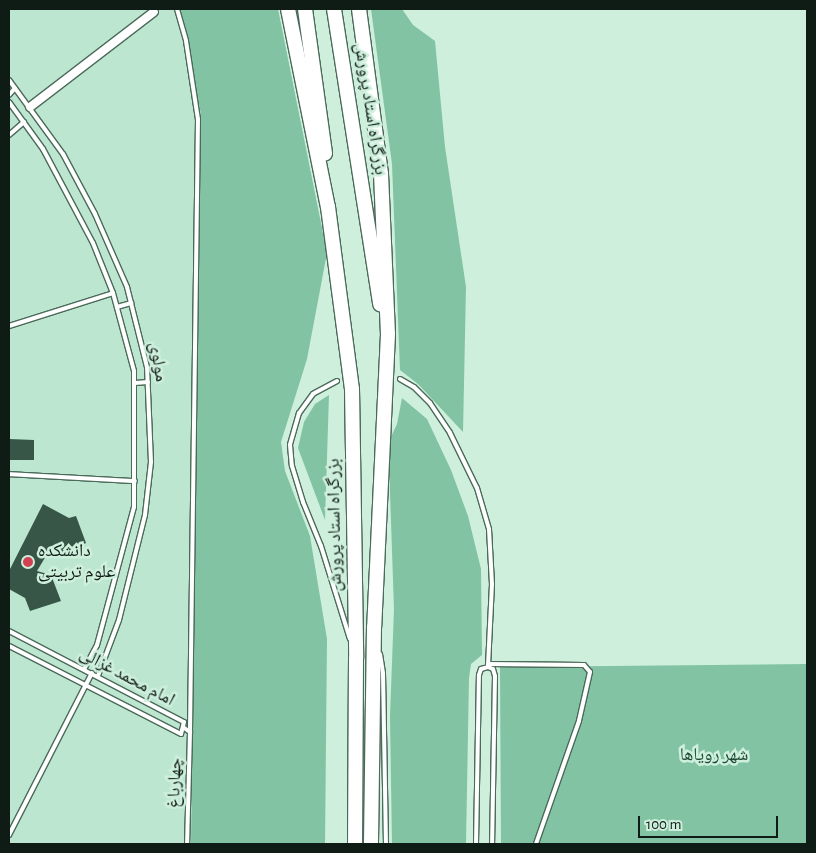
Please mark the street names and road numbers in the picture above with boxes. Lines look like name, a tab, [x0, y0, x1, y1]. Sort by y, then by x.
street label: بزرگراه استاد پرورش	[349, 42, 391, 176]
street label: مولوی	[144, 341, 172, 383]
street label: بزرگراه استاد پرورش	[323, 458, 347, 592]
street label: امام محمد غزالی	[76, 643, 178, 711]
street label: چهارباغ	[163, 758, 187, 808]

